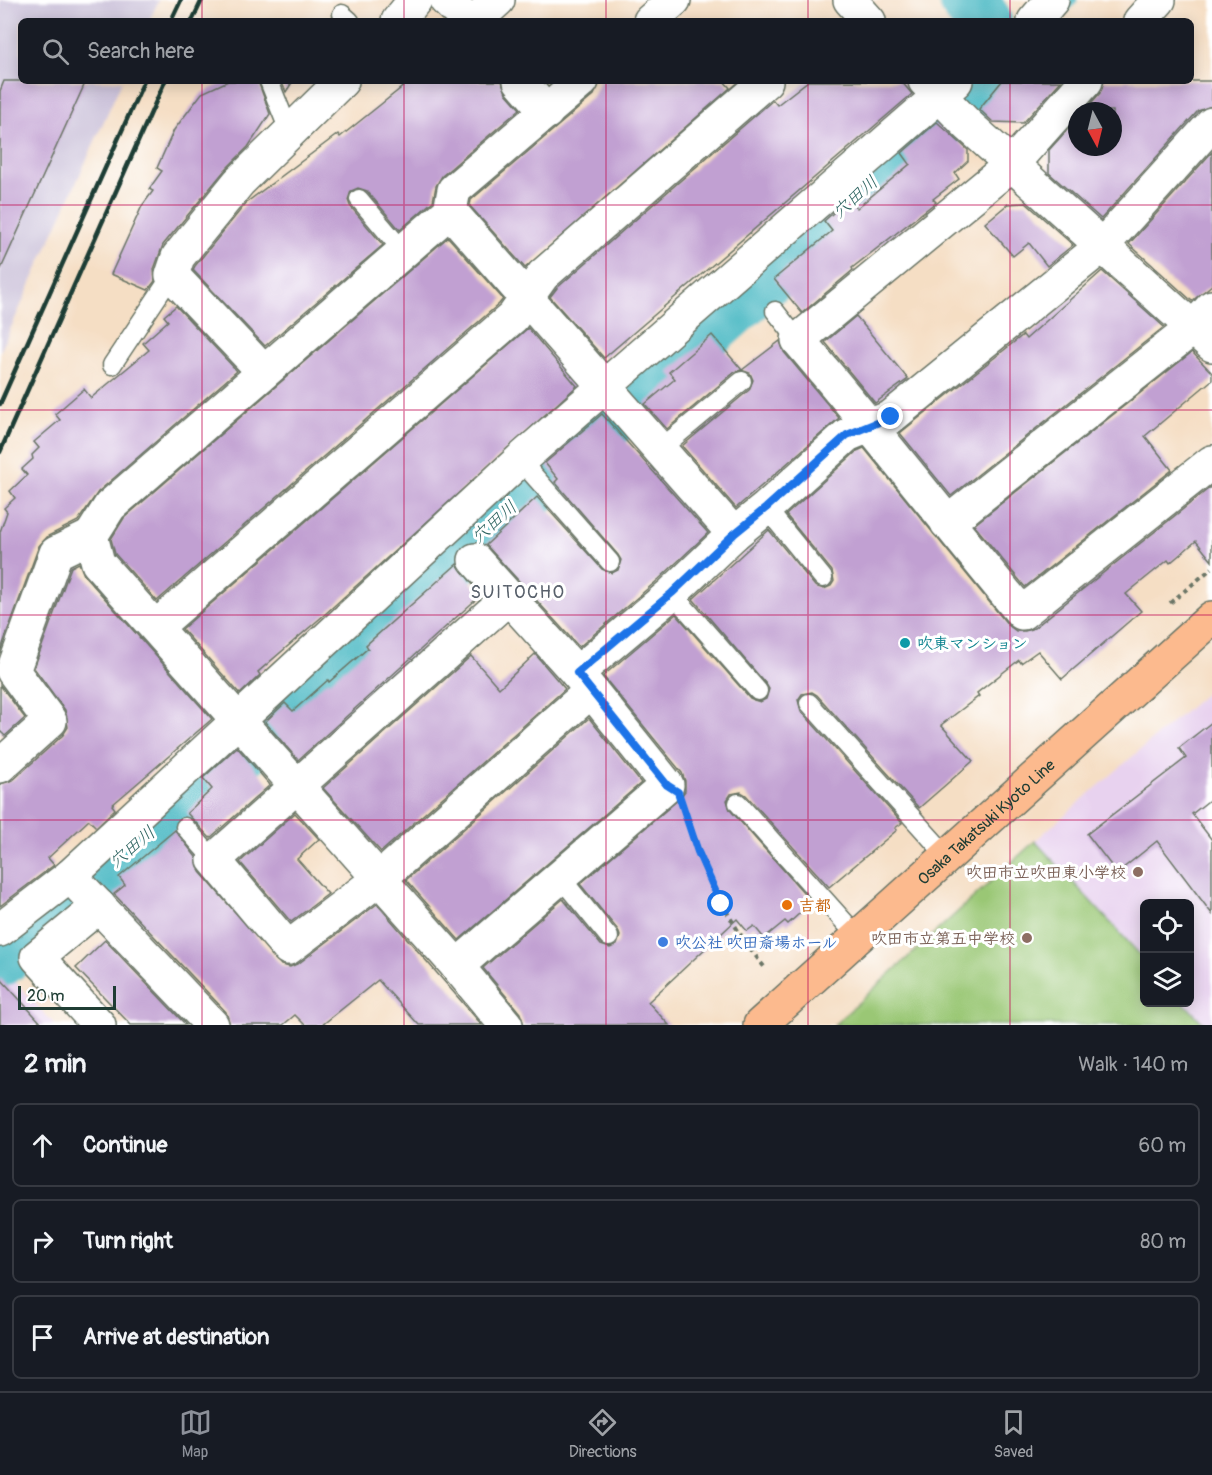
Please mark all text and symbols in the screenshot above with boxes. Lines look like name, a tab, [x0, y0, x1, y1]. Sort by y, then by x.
search box	[18, 18, 1194, 84]
icon: search	[39, 35, 72, 68]
text: Search here	[87, 37, 194, 65]
north arrow	[1068, 102, 1122, 156]
water label: 穴田川	[828, 171, 883, 224]
route end	[877, 403, 903, 429]
water label: 穴田川	[467, 496, 522, 549]
district label: SUITOCHO	[471, 581, 565, 604]
place label: 吹東マンション	[917, 634, 1028, 654]
marker: 吹東マンション	[898, 636, 912, 650]
street label: Osaka Takatsuki Kyoto Line	[914, 755, 1060, 889]
water label: 穴田川	[104, 821, 160, 874]
place label: 吹田市立吹田東小学校	[966, 863, 1126, 883]
marker: 吹田市立吹田東小学校	[1131, 865, 1145, 879]
route start	[707, 890, 733, 916]
place label: 吉都	[799, 896, 831, 916]
marker: 吉都	[780, 898, 794, 912]
map controls	[1140, 899, 1194, 1007]
button: locate	[1140, 899, 1194, 953]
place label: 吹田市立第五中学校	[871, 929, 1015, 949]
marker: 吹田市立第五中学校	[1020, 931, 1034, 945]
place label: 吹公社 吹田斎場ホール	[675, 933, 838, 953]
marker: 吹公社 吹田斎場ホール	[656, 935, 670, 949]
button: layers	[1140, 953, 1194, 1007]
scale bar	[18, 983, 116, 1010]
text: 20 m	[27, 986, 65, 1006]
text: 2 min	[24, 1048, 86, 1080]
text: Walk · 140 m	[1078, 1052, 1188, 1077]
icon: ahead	[26, 1129, 59, 1162]
text: Continue	[83, 1131, 167, 1159]
text: 60 m	[1139, 1133, 1186, 1158]
icon: right	[26, 1225, 59, 1258]
text: Turn right	[83, 1227, 173, 1255]
text: 80 m	[1140, 1229, 1186, 1254]
icon: arrive	[26, 1321, 59, 1354]
text: Arrive at destination	[83, 1323, 269, 1351]
tab: Map	[179, 1406, 212, 1462]
tab: Directions	[569, 1406, 637, 1462]
tab: Saved	[994, 1406, 1033, 1462]

